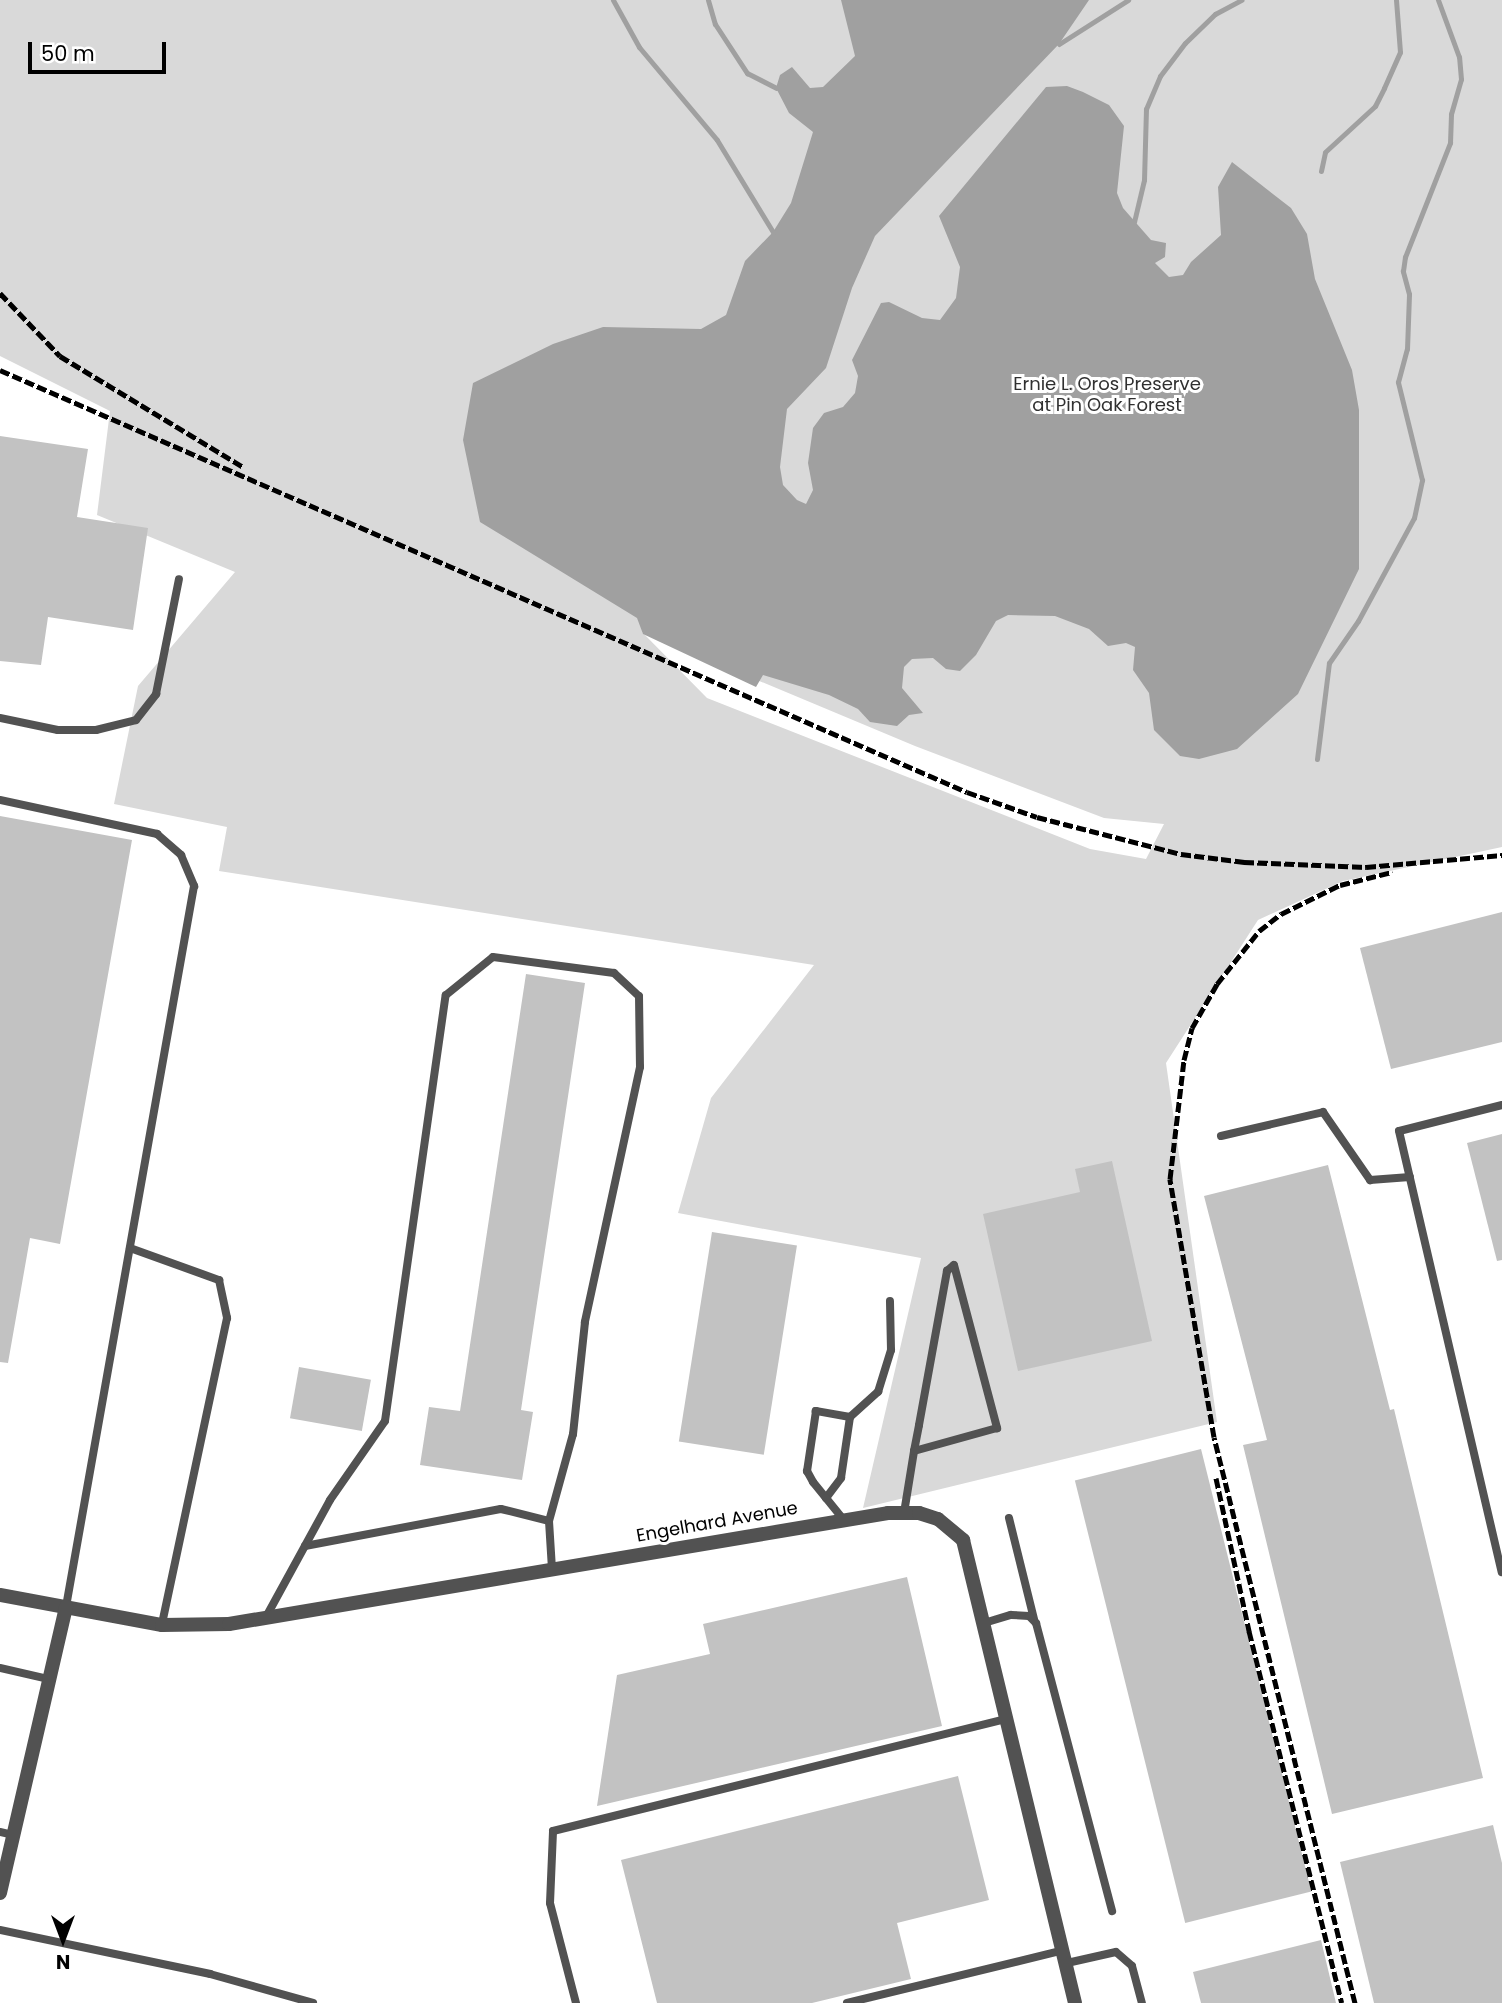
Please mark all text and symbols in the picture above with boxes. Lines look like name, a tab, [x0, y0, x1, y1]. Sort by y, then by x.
scale bar	[32, 28, 170, 72]
text: 50 m	[41, 39, 95, 68]
park label: Ernie L. Oros Preserve at Pin Oak Forest	[1013, 374, 1201, 416]
street label: Engelhard Avenue	[635, 1497, 799, 1547]
north arrow	[28, 1905, 98, 1975]
text: N	[56, 1948, 70, 1975]

